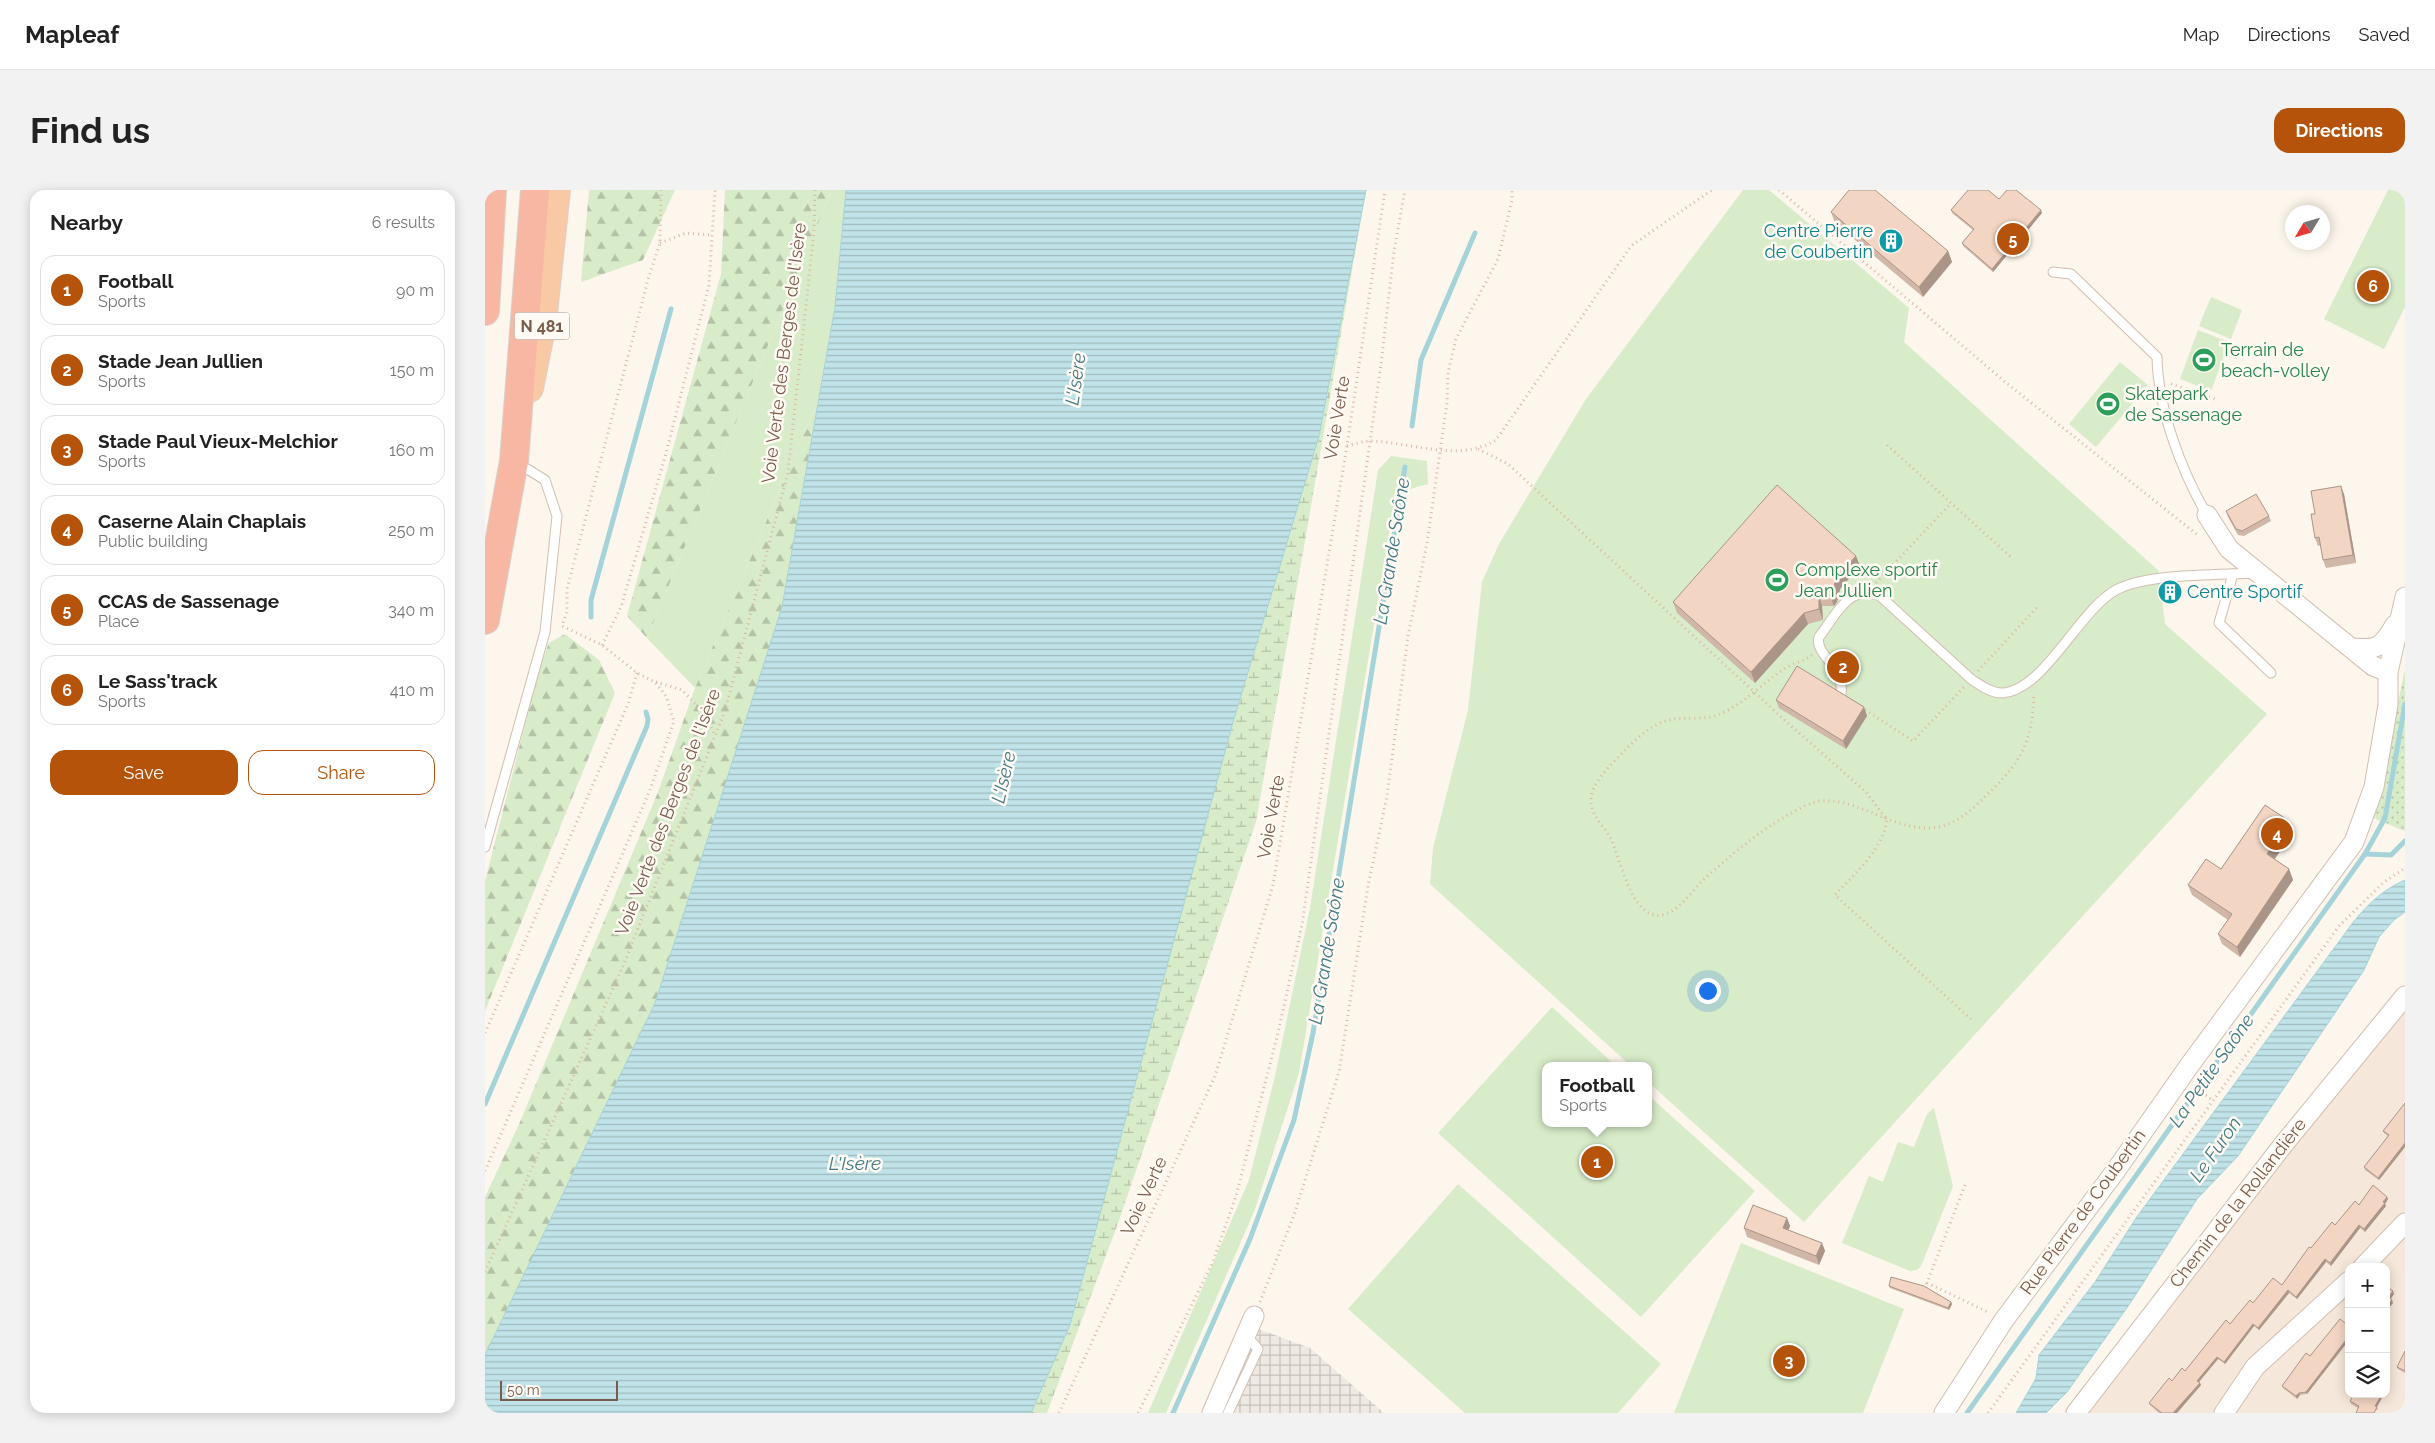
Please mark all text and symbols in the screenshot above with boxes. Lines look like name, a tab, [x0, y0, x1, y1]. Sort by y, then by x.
text: Mapleaf	[25, 20, 119, 49]
text: Map	[2183, 24, 2219, 45]
text: Directions	[2247, 24, 2331, 45]
text: Saved	[2359, 24, 2410, 45]
button: Directions	[2274, 108, 2405, 153]
text: Find us	[30, 110, 150, 151]
north arrow	[2285, 205, 2330, 250]
text: Nearby	[50, 210, 123, 235]
text: 6 results	[372, 213, 435, 232]
place label: Centre Pierre de Coubertin	[1764, 220, 1873, 262]
pin: 5	[1997, 220, 2029, 258]
street label: Voie Verte des Berges de l'Isère	[757, 221, 810, 485]
building icon: Centre Pierre de Coubertin	[1878, 228, 1904, 254]
pin: 6	[2357, 267, 2389, 305]
text: Football	[98, 270, 174, 292]
text: 1	[63, 281, 71, 300]
text: 90 m	[396, 281, 434, 300]
text: Sports	[98, 292, 146, 311]
road number: N 481	[515, 312, 569, 340]
place label: Terrain de beach-volley	[2221, 339, 2330, 381]
sports icon: Terrain de beach-volley	[2191, 347, 2217, 373]
text: Stade Jean Jullien	[98, 350, 263, 372]
water label: L'Isère	[1060, 351, 1090, 407]
text: 2	[62, 361, 72, 380]
text: 150 m	[390, 361, 434, 380]
text: Sports	[98, 372, 146, 391]
street label: Voie Verte	[1320, 374, 1354, 461]
place label: Skatepark de Sassenage	[2125, 383, 2242, 425]
sports icon: Skatepark de Sassenage	[2095, 391, 2121, 417]
text: Stade Paul Vieux-Melchior	[98, 430, 338, 452]
text: 3	[63, 441, 71, 460]
text: 160 m	[389, 441, 434, 460]
text: Sports	[98, 452, 146, 471]
water label: La Grande Saône	[1369, 476, 1413, 626]
text: Caserne Alain Chaplais	[98, 510, 306, 532]
text: 4	[62, 521, 72, 540]
text: 250 m	[388, 521, 434, 540]
text: Public building	[98, 532, 208, 551]
place label: Complexe sportif Jean Jullien	[1795, 559, 1938, 601]
sports icon: Complexe sportif Jean Jullien	[1764, 567, 1790, 593]
building icon: Centre Sportif	[2157, 579, 2183, 605]
place label: Centre Sportif	[2187, 581, 2304, 602]
text: CCAS de Sassenage	[98, 590, 279, 612]
text: 5	[63, 601, 71, 620]
text: 340 m	[388, 601, 434, 620]
text: Place	[98, 612, 139, 631]
pin: 2	[1827, 648, 1859, 686]
text: Le Sass'track	[98, 670, 217, 692]
text: 6	[62, 681, 72, 700]
text: 410 m	[390, 681, 434, 700]
street label: Voie Verte des Berges de l'Isère	[611, 685, 725, 938]
text: Sports	[98, 692, 146, 711]
water label: L'Isère	[986, 749, 1020, 805]
button: Save	[50, 750, 238, 795]
button: Share	[248, 750, 435, 795]
street label: Voie Verte	[1253, 773, 1288, 860]
pin: 4	[2261, 815, 2293, 853]
water label: La Grande Saône	[1304, 876, 1348, 1026]
your location	[1695, 978, 1721, 1004]
water label: La Petite Saône	[2164, 1009, 2258, 1131]
popup	[1542, 1062, 1652, 1127]
text: Football	[1559, 1074, 1635, 1096]
text: Sports	[1559, 1096, 1607, 1115]
water label: Le Furon	[2185, 1112, 2245, 1186]
street label: Chemin de la Rollandière	[2165, 1113, 2311, 1292]
street label: Rue Pierre de Coubertin	[2016, 1125, 2150, 1298]
pin: 1	[1581, 1143, 1613, 1181]
water label: L'Isère	[829, 1152, 881, 1174]
street label: Voie Verte	[1116, 1153, 1171, 1239]
map controls	[2345, 1263, 2390, 1398]
button: +	[2345, 1263, 2390, 1308]
button: −	[2345, 1308, 2390, 1353]
pin: 3	[1773, 1342, 1805, 1380]
button: layers	[2345, 1353, 2390, 1398]
scale bar	[500, 1378, 617, 1401]
text: 50 m	[507, 1382, 540, 1398]

